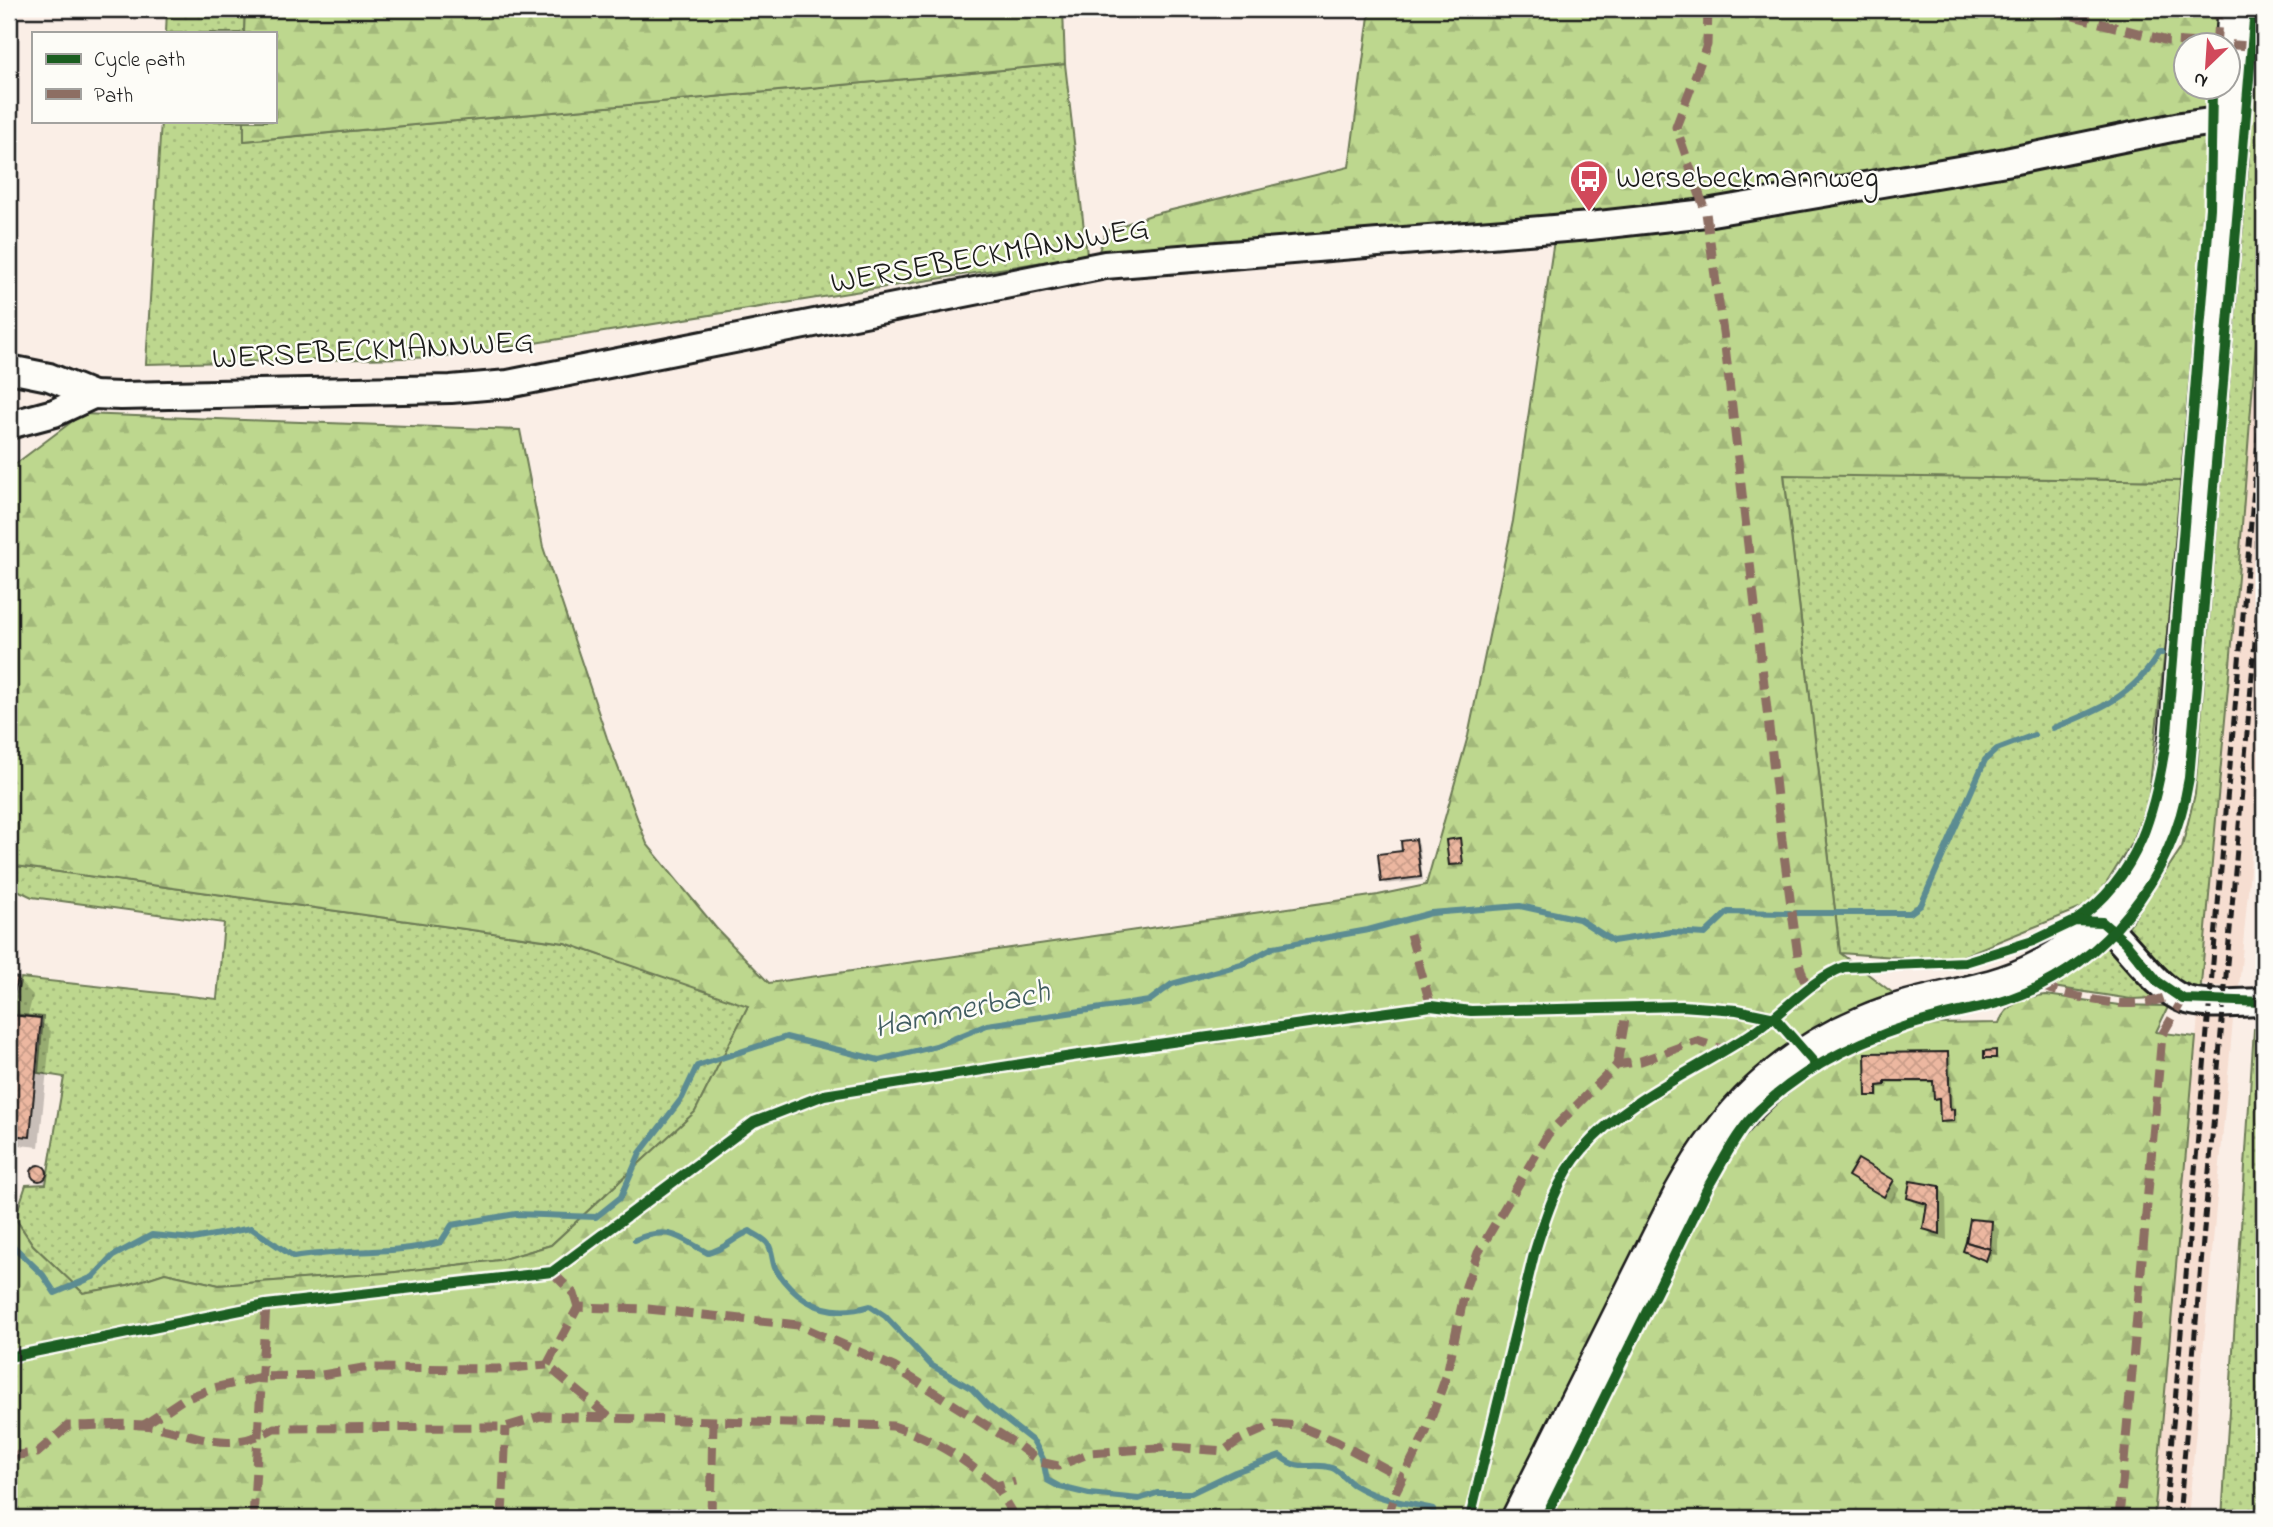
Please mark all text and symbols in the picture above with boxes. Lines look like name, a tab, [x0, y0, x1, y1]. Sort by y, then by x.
legend	[32, 32, 276, 122]
north arrow	[2172, 32, 2242, 102]
text: Cycle path	[94, 46, 185, 78]
text: N	[2189, 64, 2212, 94]
text: Path	[94, 82, 133, 112]
place label: Wersebeckmannweg	[1616, 156, 1879, 203]
bus stop icon: Wersebeckmannweg	[1568, 158, 1610, 213]
street label: WERSEBECKMANNWEG	[827, 206, 1153, 308]
street label: WERSEBECKMANNWEG	[211, 320, 535, 384]
water label: Hammerbach	[870, 969, 1056, 1053]

